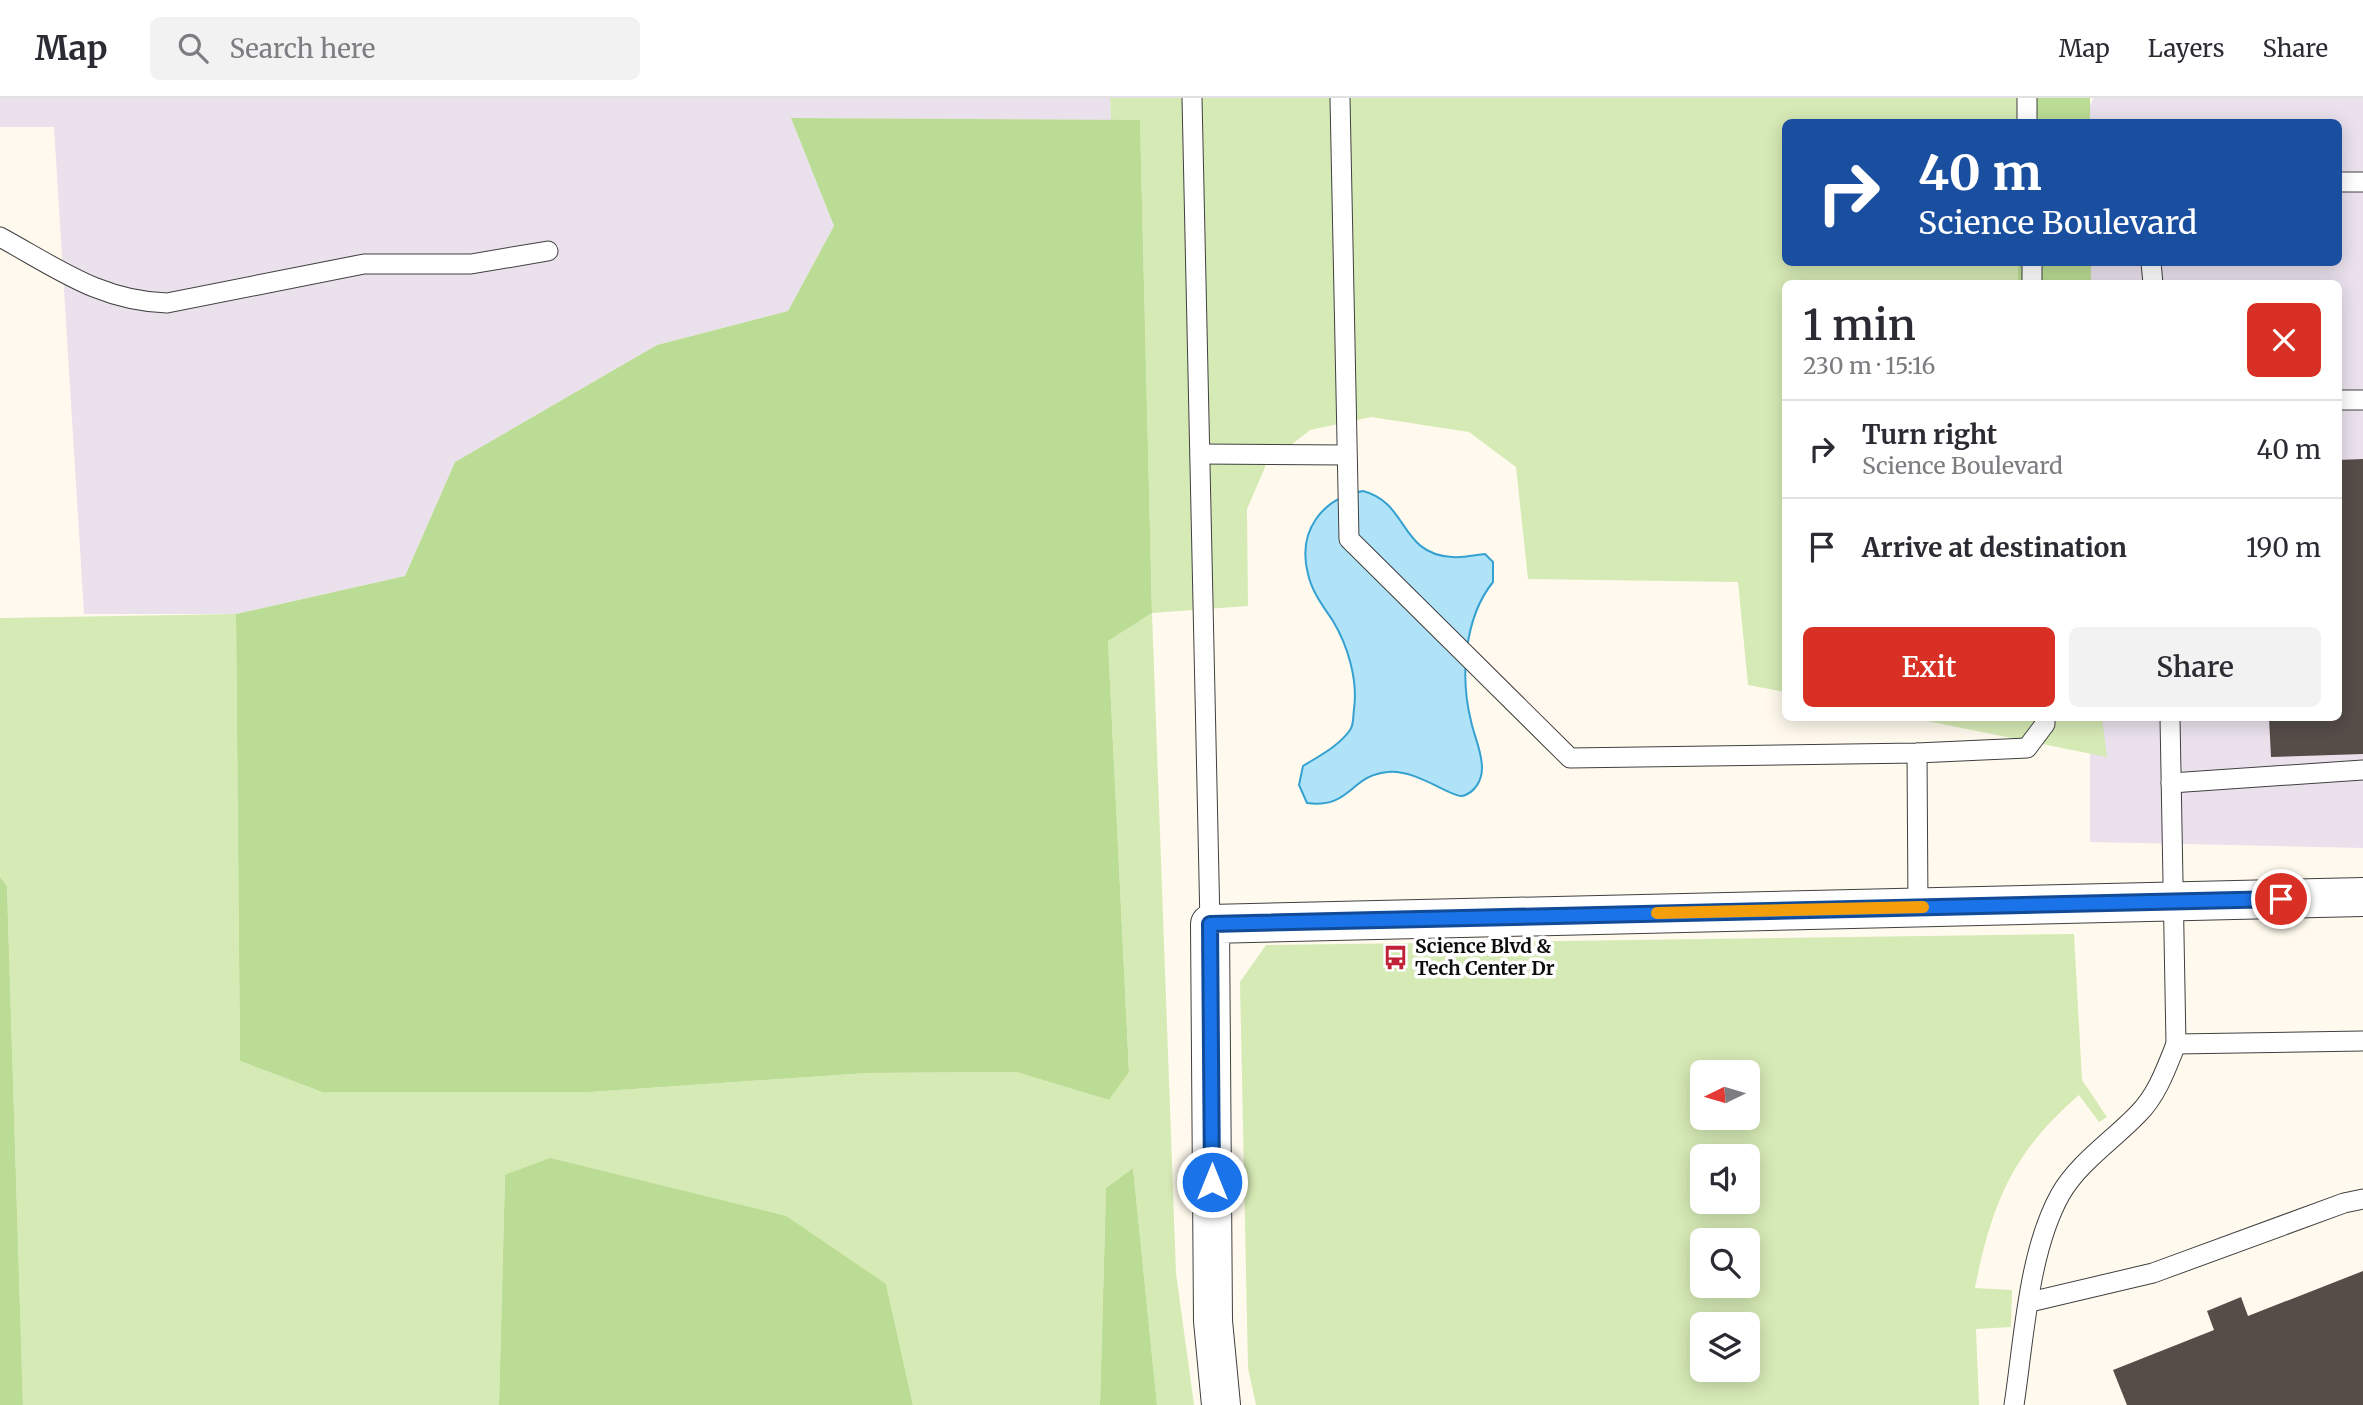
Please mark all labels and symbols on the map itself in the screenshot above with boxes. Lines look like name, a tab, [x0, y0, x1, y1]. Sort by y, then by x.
pin	[2251, 869, 2311, 929]
place label: Science Blvd & Tech Center Dr	[1415, 934, 1555, 980]
bus stop icon: Science Blvd & Tech Center Dr	[1381, 943, 1409, 971]
north arrow	[1690, 1060, 1760, 1130]
position arrow	[1175, 1145, 1249, 1219]

